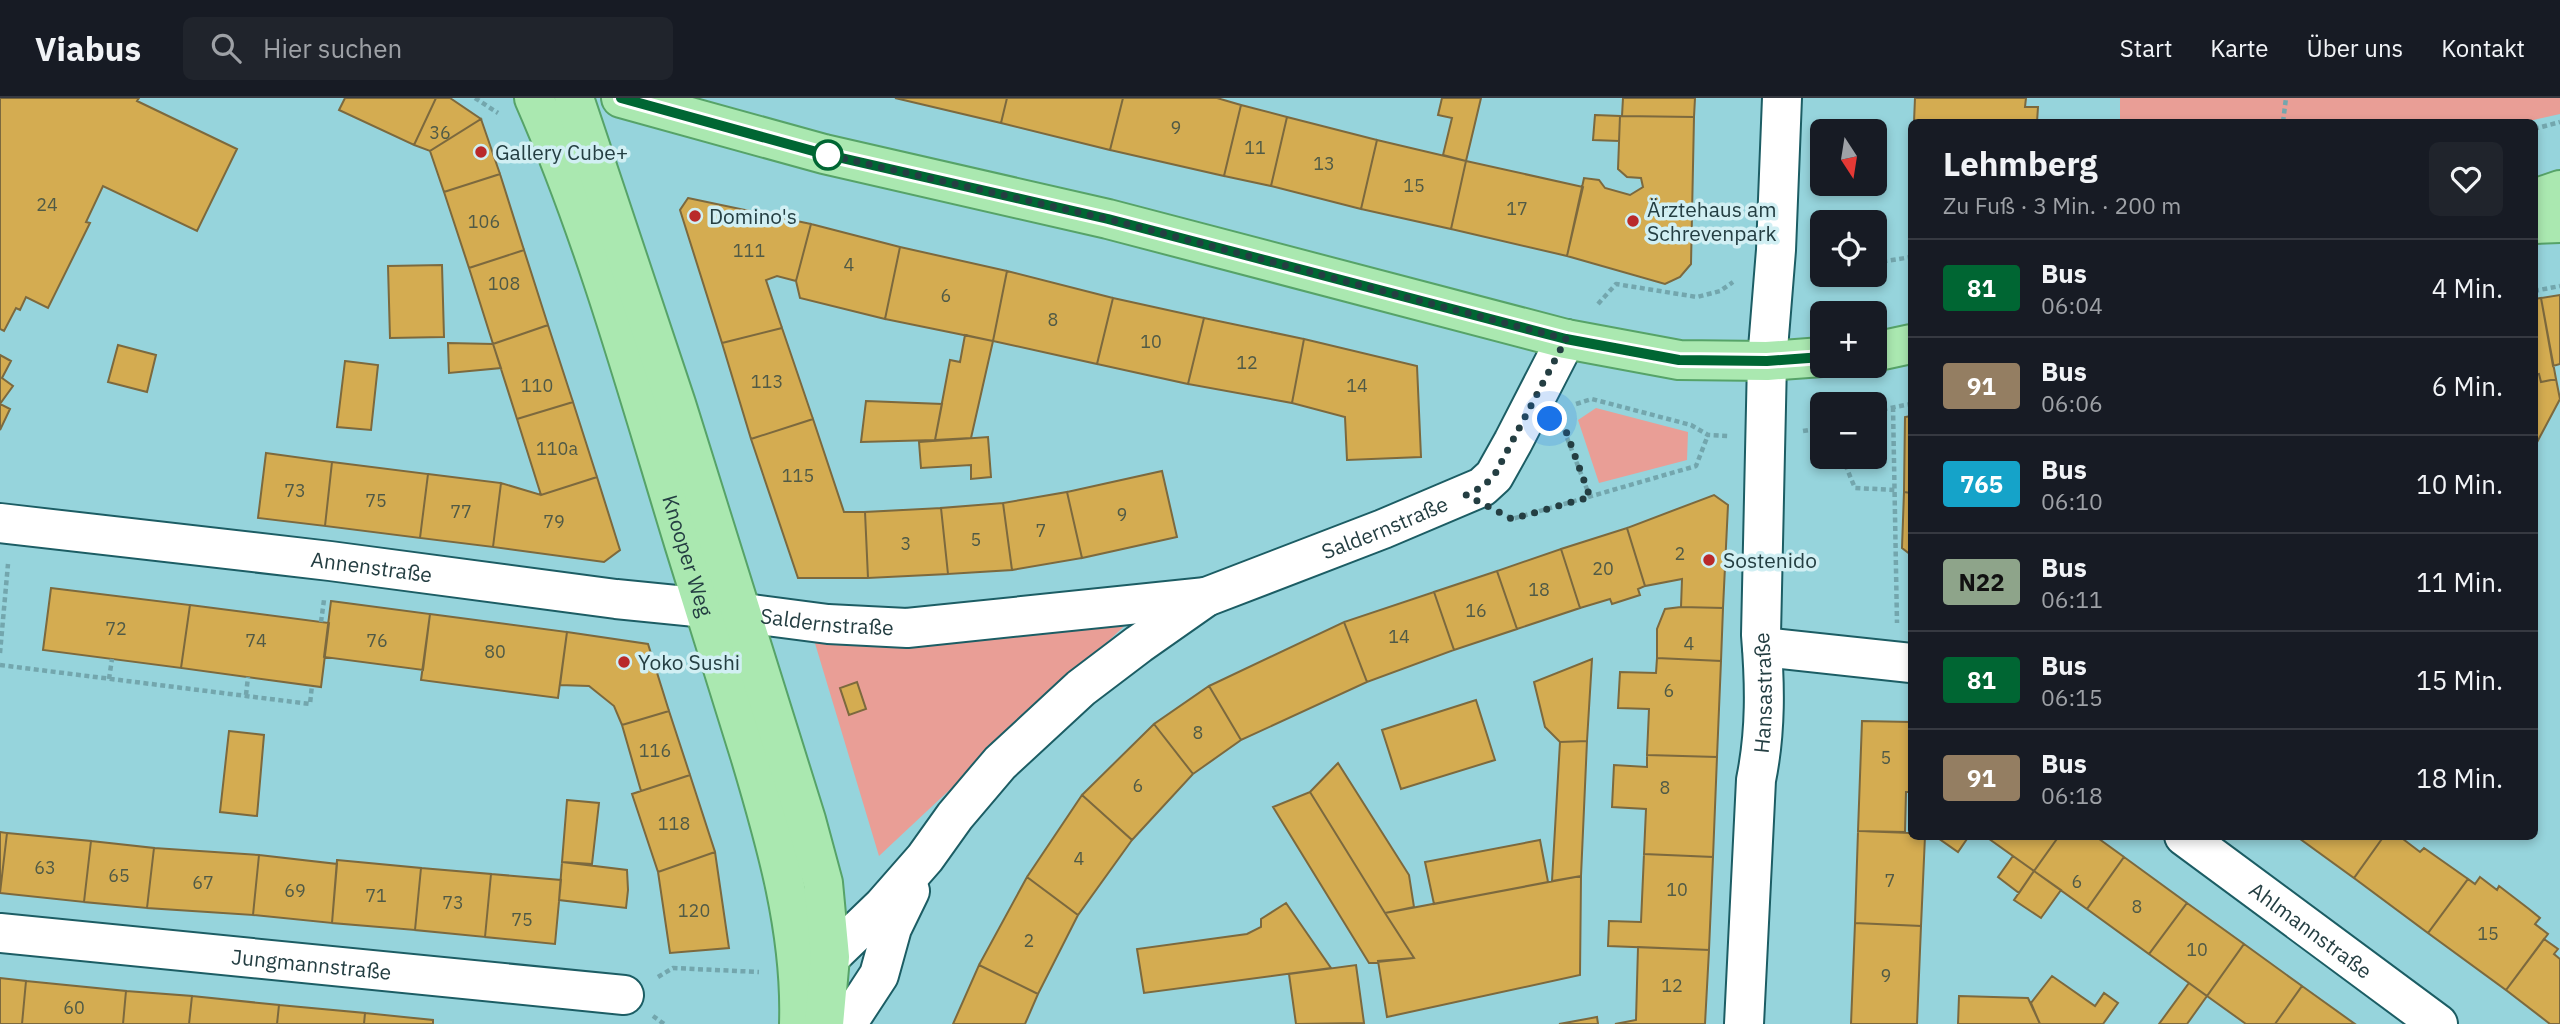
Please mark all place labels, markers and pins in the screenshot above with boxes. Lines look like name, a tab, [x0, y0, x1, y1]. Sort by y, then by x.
place label: Gallery Cube+	[495, 138, 628, 166]
unlabelled marker	[813, 140, 843, 170]
marker: Gallery Cube+	[473, 144, 489, 160]
place label: Ärztehaus am Schrevenpark	[1647, 195, 1777, 247]
place label: Domino's	[709, 202, 797, 230]
marker: Domino's	[687, 208, 703, 224]
marker: Ärztehaus am Schrevenpark	[1625, 213, 1641, 229]
place label: Sostenido	[1723, 546, 1817, 574]
marker: Sostenido	[1701, 552, 1717, 568]
place label: Yoko Sushi	[638, 648, 740, 676]
marker: Yoko Sushi	[616, 654, 632, 670]

